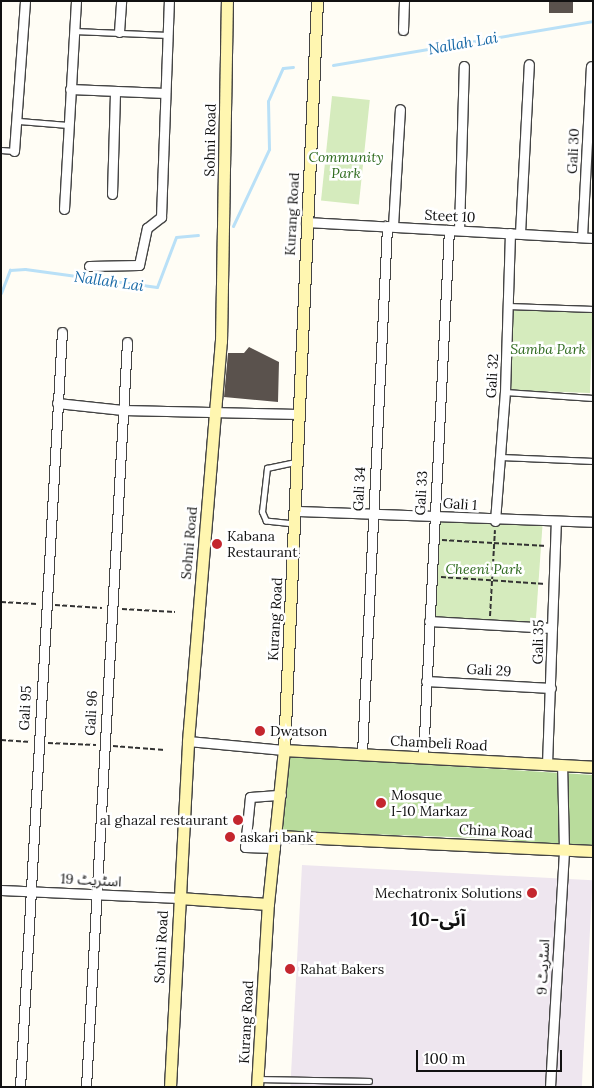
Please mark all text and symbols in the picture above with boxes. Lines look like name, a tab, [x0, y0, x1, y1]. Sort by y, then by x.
water label: Nallah Lai	[427, 28, 499, 58]
street label: Sohni Road	[201, 103, 219, 177]
street label: Gali 30	[563, 128, 583, 174]
park label: Community Park	[308, 149, 384, 182]
street label: Kurang Road	[281, 172, 303, 256]
street label: Steet 10	[424, 206, 476, 226]
water label: Nallah Lai	[73, 267, 145, 295]
park label: Samba Park	[510, 341, 586, 357]
street label: Gali 32	[482, 353, 502, 399]
street label: Gali 34	[349, 466, 369, 512]
street label: Gali 33	[411, 470, 431, 516]
street label: Gali 1	[442, 494, 478, 514]
street label: Sohni Road	[177, 506, 201, 580]
place label: Kabana Restaurant	[227, 528, 298, 560]
marker: Kabana Restaurant	[211, 538, 223, 550]
park label: Cheeni Park	[445, 561, 523, 577]
street label: Kurang Road	[264, 577, 286, 661]
street label: Gali 35	[529, 619, 547, 665]
street label: Gali 29	[466, 660, 512, 680]
street label: Gali 95	[15, 685, 35, 731]
street label: Gali 96	[81, 690, 101, 736]
place label: Dwatson	[270, 723, 327, 739]
marker: Dwatson	[254, 725, 266, 737]
street label: Chambeli Road	[390, 732, 488, 754]
place label: Mosque I-10 Markaz	[391, 787, 467, 820]
marker: Mosque I-10 Markaz	[375, 797, 387, 809]
place label: al ghazal restaurant	[100, 812, 228, 828]
marker: al ghazal restaurant	[232, 814, 244, 826]
street label: China Road	[459, 821, 533, 841]
place label: askari bank	[240, 829, 314, 845]
marker: askari bank	[224, 831, 236, 843]
street label: اسٹریٹ 19	[60, 870, 122, 890]
place label: Mechatronix Solutions	[375, 885, 522, 901]
marker: Mechatronix Solutions	[526, 887, 538, 899]
district label: آئی-10	[410, 909, 466, 931]
street label: Sohni Road	[151, 910, 171, 984]
street label: اسٹریٹ 9	[533, 939, 553, 995]
place label: Rahat Bakers	[300, 961, 384, 977]
marker: Rahat Bakers	[284, 963, 296, 975]
street label: Kurang Road	[235, 980, 257, 1064]
scale bar	[419, 1040, 565, 1072]
text: 100 m	[424, 1049, 465, 1068]

